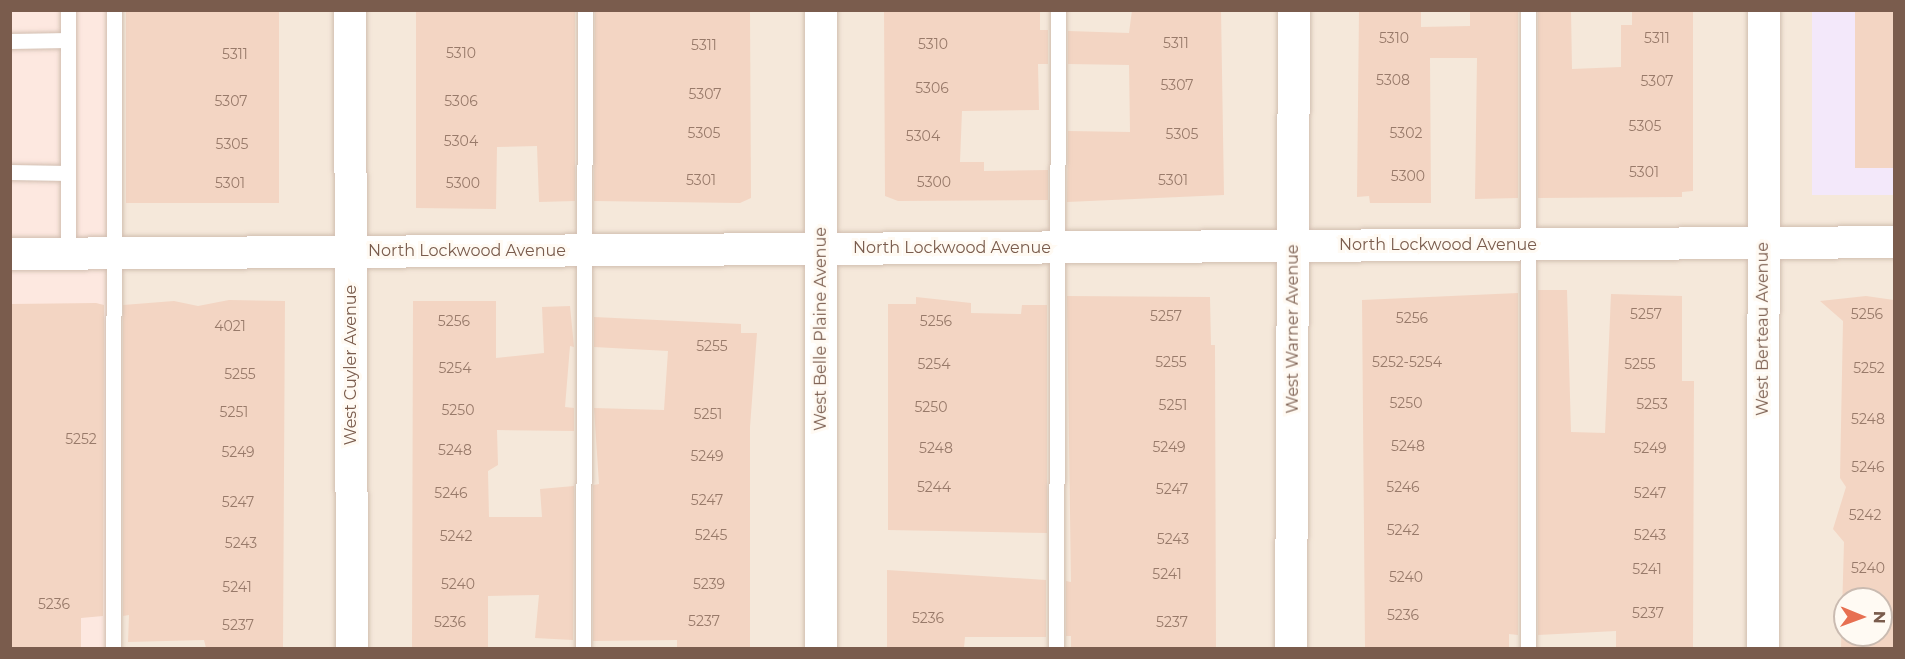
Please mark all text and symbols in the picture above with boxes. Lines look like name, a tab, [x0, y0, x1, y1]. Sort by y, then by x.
house number: 5310	[1379, 30, 1409, 46]
house number: 5311	[1644, 30, 1670, 46]
house number: 5311	[1163, 35, 1189, 51]
house number: 5310	[918, 36, 948, 52]
house number: 5311	[691, 37, 717, 53]
house number: 5310	[446, 45, 476, 61]
house number: 5311	[222, 46, 248, 62]
house number: 5308	[1376, 72, 1410, 88]
house number: 5307	[1640, 73, 1674, 89]
house number: 5307	[1160, 77, 1194, 93]
house number: 5306	[915, 80, 949, 96]
house number: 5307	[688, 86, 722, 102]
house number: 5307	[214, 93, 248, 109]
house number: 5306	[444, 93, 478, 109]
house number: 5305	[1629, 118, 1661, 134]
house number: 5305	[688, 125, 720, 141]
house number: 5302	[1390, 125, 1422, 141]
house number: 5305	[1166, 126, 1198, 142]
house number: 5304	[906, 128, 940, 144]
house number: 5304	[444, 133, 478, 149]
house number: 5305	[216, 136, 248, 152]
house number: 5301	[1629, 164, 1659, 180]
house number: 5300	[1391, 168, 1425, 184]
house number: 5301	[686, 172, 716, 188]
house number: 5301	[1158, 172, 1188, 188]
house number: 5300	[917, 174, 951, 190]
house number: 5301	[215, 175, 245, 191]
house number: 5300	[446, 175, 480, 191]
street label: West Belle Plaine Avenue	[811, 227, 831, 431]
street label: North Lockwood Avenue	[1339, 235, 1537, 255]
street label: North Lockwood Avenue	[853, 238, 1051, 258]
street label: North Lockwood Avenue	[368, 241, 566, 261]
street label: West Berteau Avenue	[1753, 242, 1773, 416]
street label: West Warner Avenue	[1283, 244, 1303, 414]
street label: West Cuyler Avenue	[341, 285, 361, 445]
house number: 5257	[1630, 306, 1662, 322]
house number: 5256	[1851, 306, 1883, 322]
house number: 5257	[1150, 308, 1182, 324]
house number: 5256	[1396, 310, 1428, 326]
house number: 5256	[438, 313, 470, 329]
house number: 5256	[920, 313, 952, 329]
house number: 4021	[214, 318, 246, 334]
house number: 5255	[696, 338, 728, 354]
house number: 5255	[1155, 354, 1187, 370]
house number: 5252-5254	[1372, 354, 1442, 370]
house number: 5254	[918, 356, 950, 372]
house number: 5255	[1624, 356, 1656, 372]
house number: 5254	[439, 360, 471, 376]
house number: 5252	[1853, 360, 1885, 376]
house number: 5255	[224, 366, 256, 382]
house number: 5250	[1390, 395, 1422, 411]
house number: 5253	[1636, 396, 1668, 412]
house number: 5251	[1159, 397, 1187, 413]
house number: 5250	[915, 399, 947, 415]
house number: 5250	[442, 402, 474, 418]
house number: 5251	[220, 404, 248, 420]
house number: 5251	[694, 406, 722, 422]
house number: 5248	[1851, 411, 1885, 427]
house number: 5252	[65, 431, 97, 447]
house number: 5248	[1391, 438, 1425, 454]
house number: 5249	[1152, 439, 1186, 455]
house number: 5248	[919, 440, 953, 456]
house number: 5249	[1633, 440, 1667, 456]
house number: 5248	[438, 442, 472, 458]
house number: 5249	[221, 444, 255, 460]
house number: 5249	[690, 448, 724, 464]
house number: 5246	[1851, 459, 1885, 475]
house number: 5244	[917, 479, 951, 495]
house number: 5246	[1386, 479, 1420, 495]
house number: 5247	[1156, 481, 1188, 497]
house number: 5246	[434, 485, 468, 501]
house number: 5247	[1634, 485, 1666, 501]
house number: 5247	[691, 492, 723, 508]
house number: 5247	[222, 494, 254, 510]
house number: 5242	[1849, 507, 1881, 523]
house number: 5242	[1387, 522, 1419, 538]
house number: 5245	[695, 527, 727, 543]
house number: 5243	[1634, 527, 1666, 543]
house number: 5242	[440, 528, 472, 544]
house number: 5243	[1157, 531, 1189, 547]
house number: 5243	[225, 535, 257, 551]
house number: 5240	[1851, 560, 1885, 576]
house number: 5241	[1632, 561, 1662, 577]
house number: 5241	[1152, 566, 1182, 582]
house number: 5240	[1389, 569, 1423, 585]
house number: 5240	[441, 576, 475, 592]
house number: 5239	[693, 576, 725, 592]
house number: 5241	[222, 579, 252, 595]
north arrow	[1833, 587, 1893, 647]
house number: 5236	[38, 596, 70, 612]
house number: 5237	[1632, 605, 1664, 621]
house number: 5236	[1387, 607, 1419, 623]
house number: 5236	[912, 610, 944, 626]
text: N	[1870, 611, 1889, 624]
house number: 5237	[688, 613, 720, 629]
house number: 5236	[434, 614, 466, 630]
house number: 5237	[1156, 614, 1188, 630]
house number: 5237	[222, 617, 254, 633]

